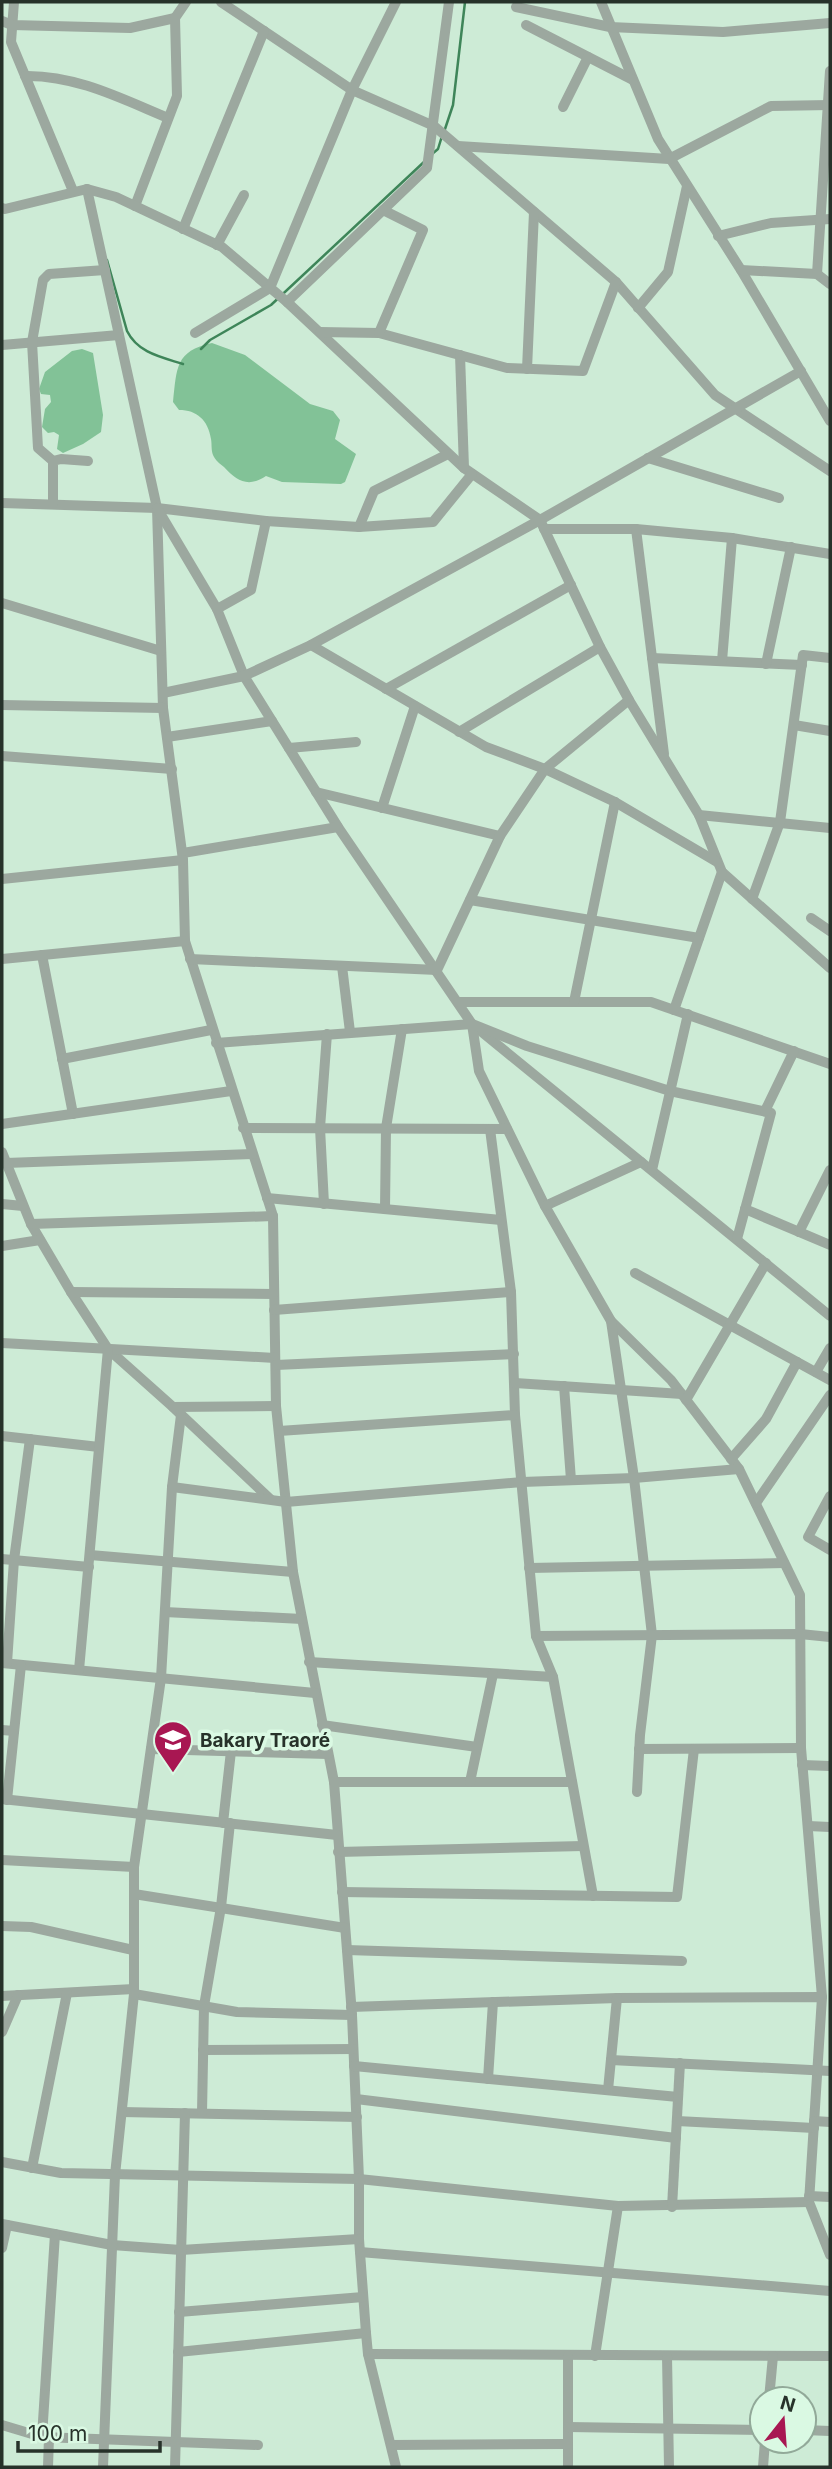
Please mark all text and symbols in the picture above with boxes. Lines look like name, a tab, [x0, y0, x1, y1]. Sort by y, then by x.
school or university icon: Bakary Traoré	[152, 1719, 194, 1774]
place label: Bakary Traoré	[200, 1729, 330, 1752]
north arrow	[748, 2385, 818, 2455]
text: N	[778, 2391, 798, 2417]
scale bar	[18, 2410, 159, 2454]
text: 100 m	[28, 2421, 87, 2446]

